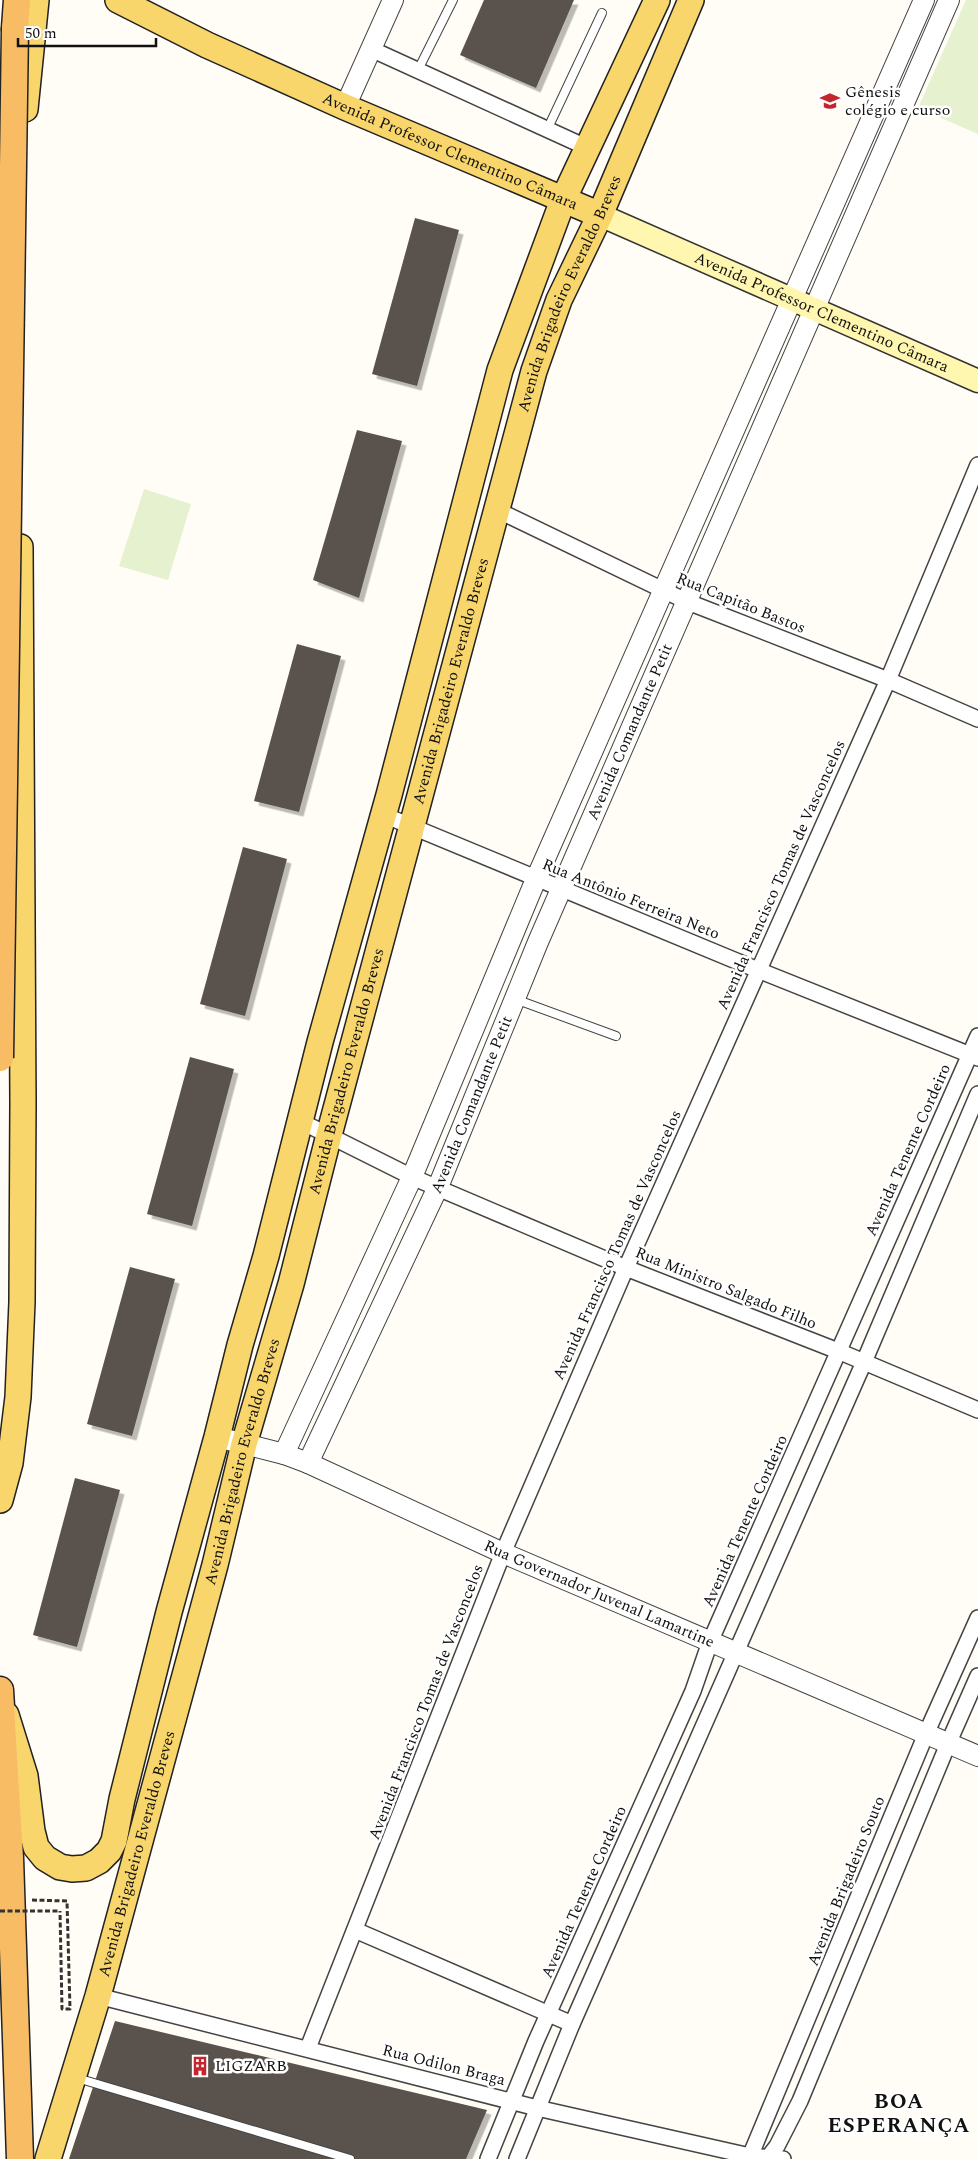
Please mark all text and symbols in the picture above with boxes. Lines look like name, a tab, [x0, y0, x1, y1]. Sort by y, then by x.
scale bar	[18, 15, 155, 47]
text: 50 m	[25, 22, 57, 45]
place label: Gênesis colégio e curso	[845, 80, 950, 122]
street label: Avenida Professor Clementino Câmara	[318, 86, 582, 216]
school or university icon: Gênesis colégio e curso	[819, 90, 841, 112]
street label: Avenida Brigadeiro Everaldo Breves	[511, 171, 628, 415]
street label: Avenida Professor Clementino Câmara	[691, 246, 953, 379]
street label: Avenida Brigadeiro Everaldo Breves	[406, 555, 495, 807]
street label: Rua Capitão Bastos	[673, 566, 809, 640]
street label: Avenida Comandante Petit	[581, 639, 679, 824]
street label: Avenida Francisco Tomas de Vasconcelos	[710, 736, 852, 1014]
street label: Rua Antônio Ferreira Neto	[539, 852, 723, 946]
street label: Avenida Brigadeiro Everaldo Breves	[302, 945, 391, 1197]
street label: Avenida Comandante Petit	[424, 1012, 519, 1198]
street label: Avenida Tenente Cordeiro	[859, 1060, 957, 1240]
street label: Avenida Francisco Tomas de Vasconcelos	[546, 1106, 688, 1384]
street label: Rua Ministro Salgado Filho	[632, 1241, 820, 1335]
street label: Avenida Brigadeiro Everaldo Breves	[198, 1335, 286, 1588]
street label: Avenida Tenente Cordeiro	[696, 1431, 794, 1611]
street label: Rua Governador Juvenal Lamartine	[480, 1534, 718, 1654]
street label: Avenida Francisco Tomas de Vasconcelos	[362, 1561, 490, 1843]
street label: Avenida Brigadeiro Everaldo Breves	[92, 1728, 182, 1980]
street label: Avenida Brigadeiro Souto	[801, 1792, 891, 1970]
street label: Avenida Tenente Cordeiro	[535, 1802, 633, 1982]
street label: Rua Odilon Braga	[380, 2038, 508, 2092]
place label: LIGZARB	[215, 2054, 287, 2078]
building icon: LIGZARB	[189, 2055, 211, 2077]
district label: BOA ESPERANÇA	[827, 2086, 971, 2142]

